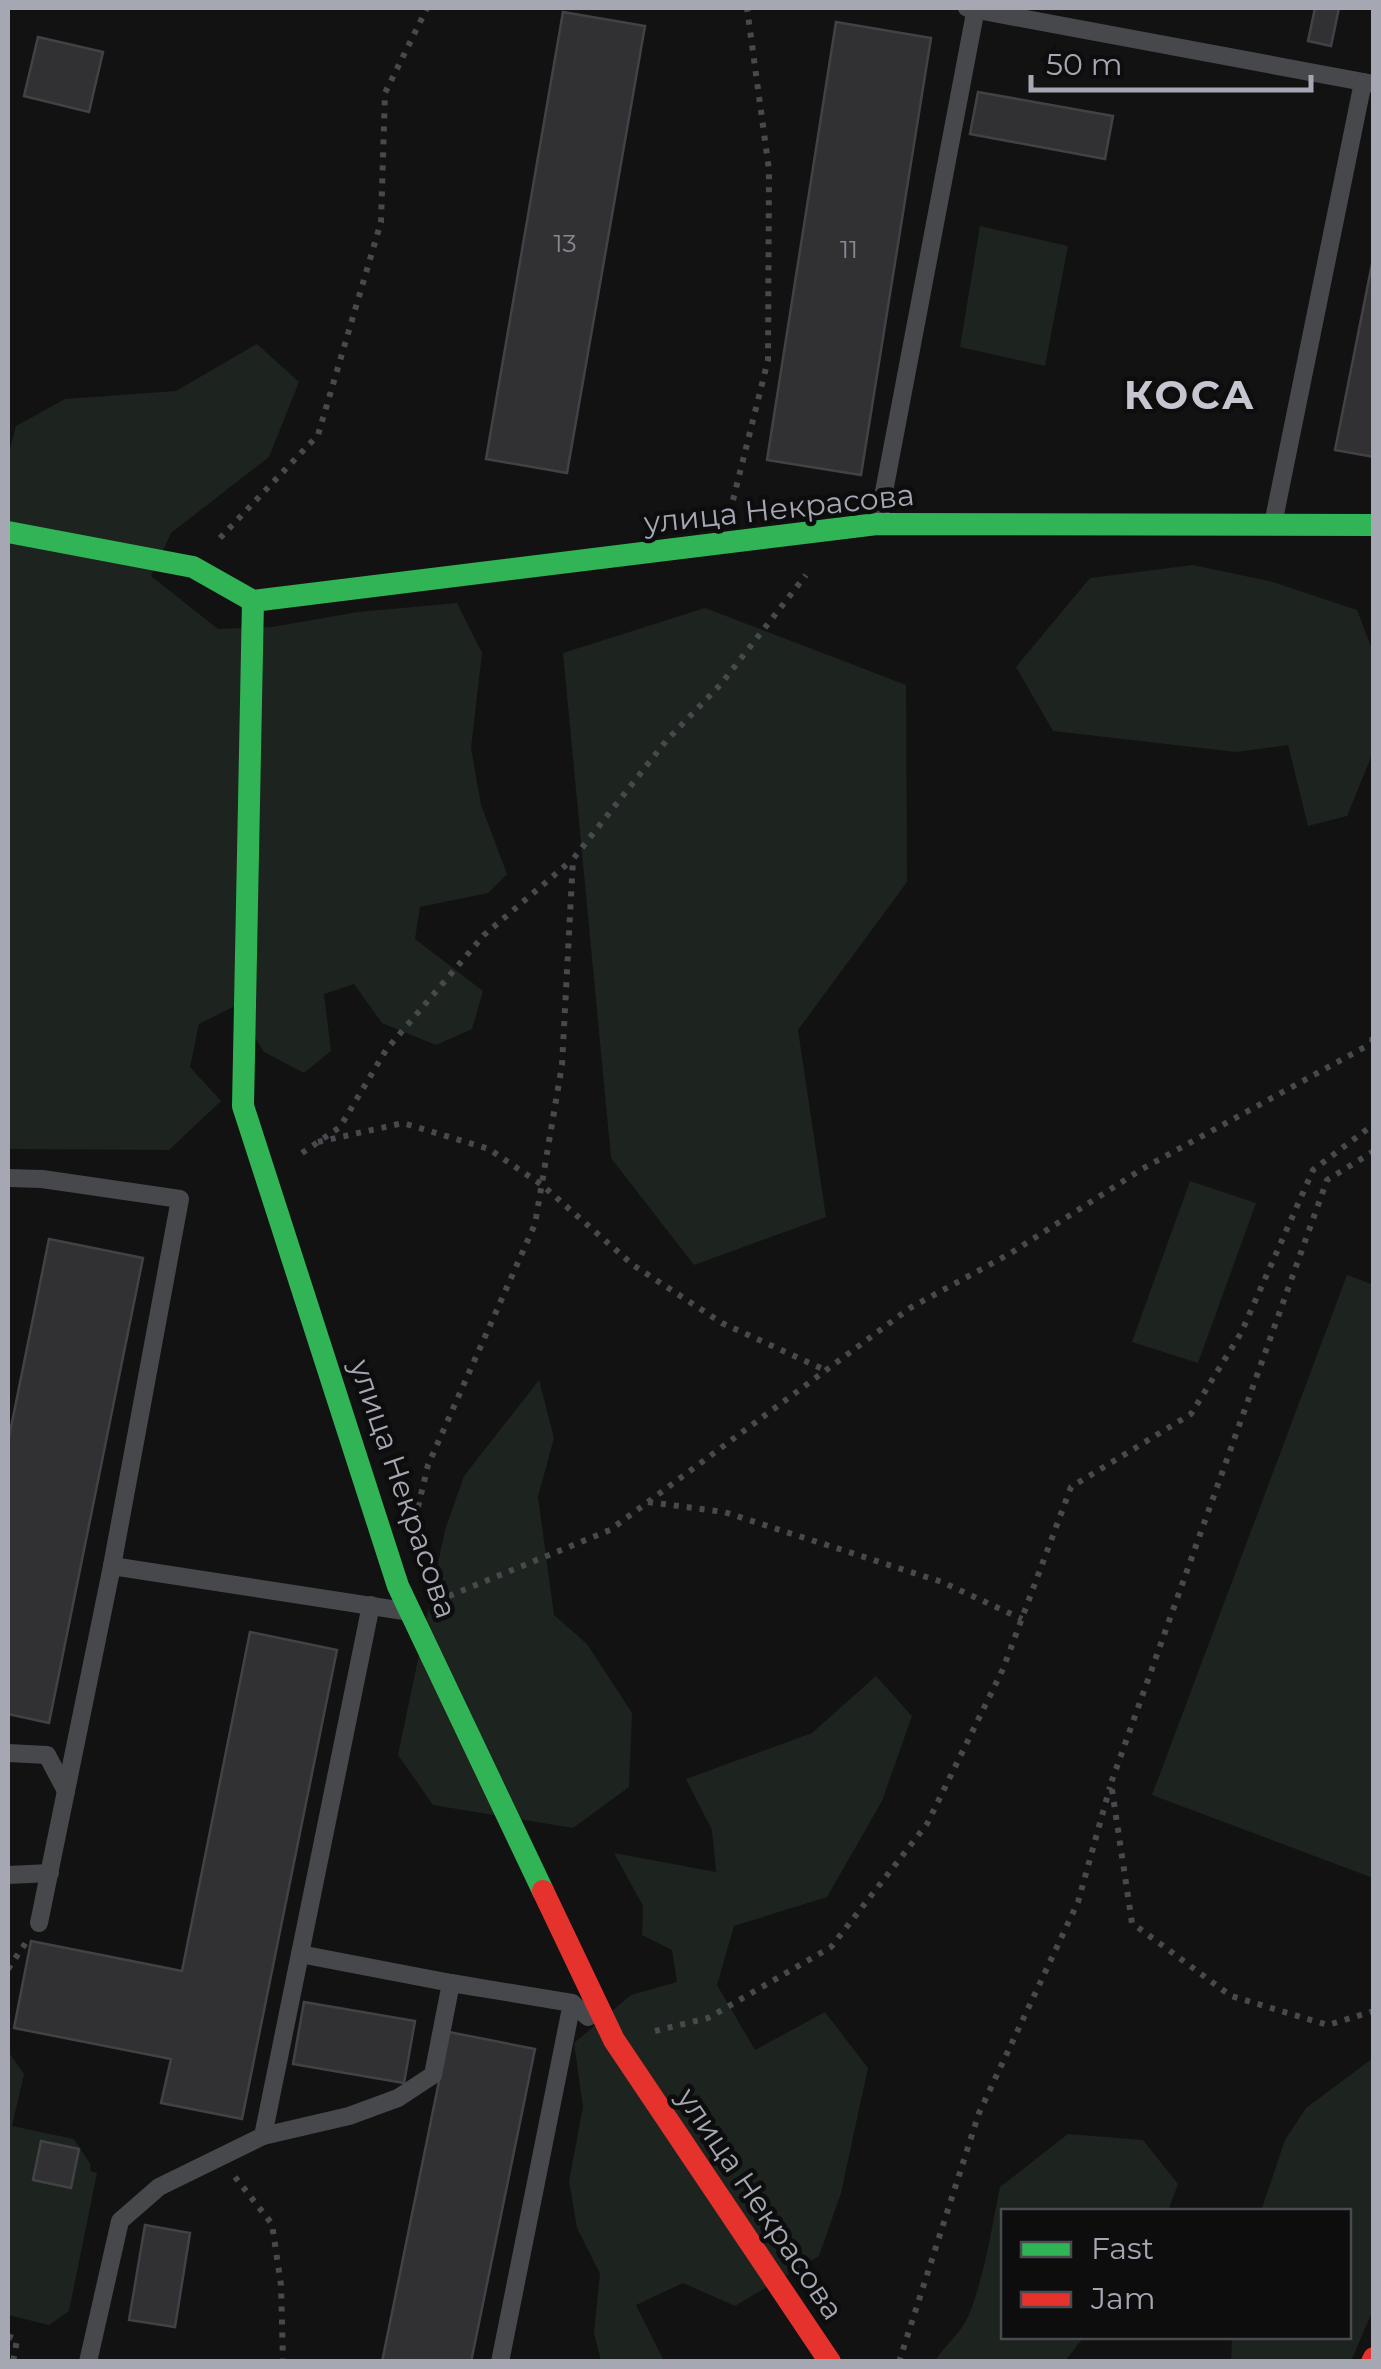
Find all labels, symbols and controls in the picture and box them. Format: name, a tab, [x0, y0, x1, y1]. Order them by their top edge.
scale bar	[1031, 30, 1311, 92]
text: 50 m	[1046, 46, 1123, 83]
house number: 13	[553, 228, 577, 258]
house number: 11	[840, 234, 858, 264]
district label: КОСА	[1124, 370, 1256, 419]
street label: улица Некрасова	[641, 476, 916, 541]
street label: улица Некрасова	[341, 1353, 465, 1623]
street label: улица Некрасова	[669, 2080, 852, 2327]
legend	[1001, 2209, 1351, 2339]
text: Fast	[1091, 2230, 1154, 2267]
text: Jam	[1090, 2280, 1156, 2317]

